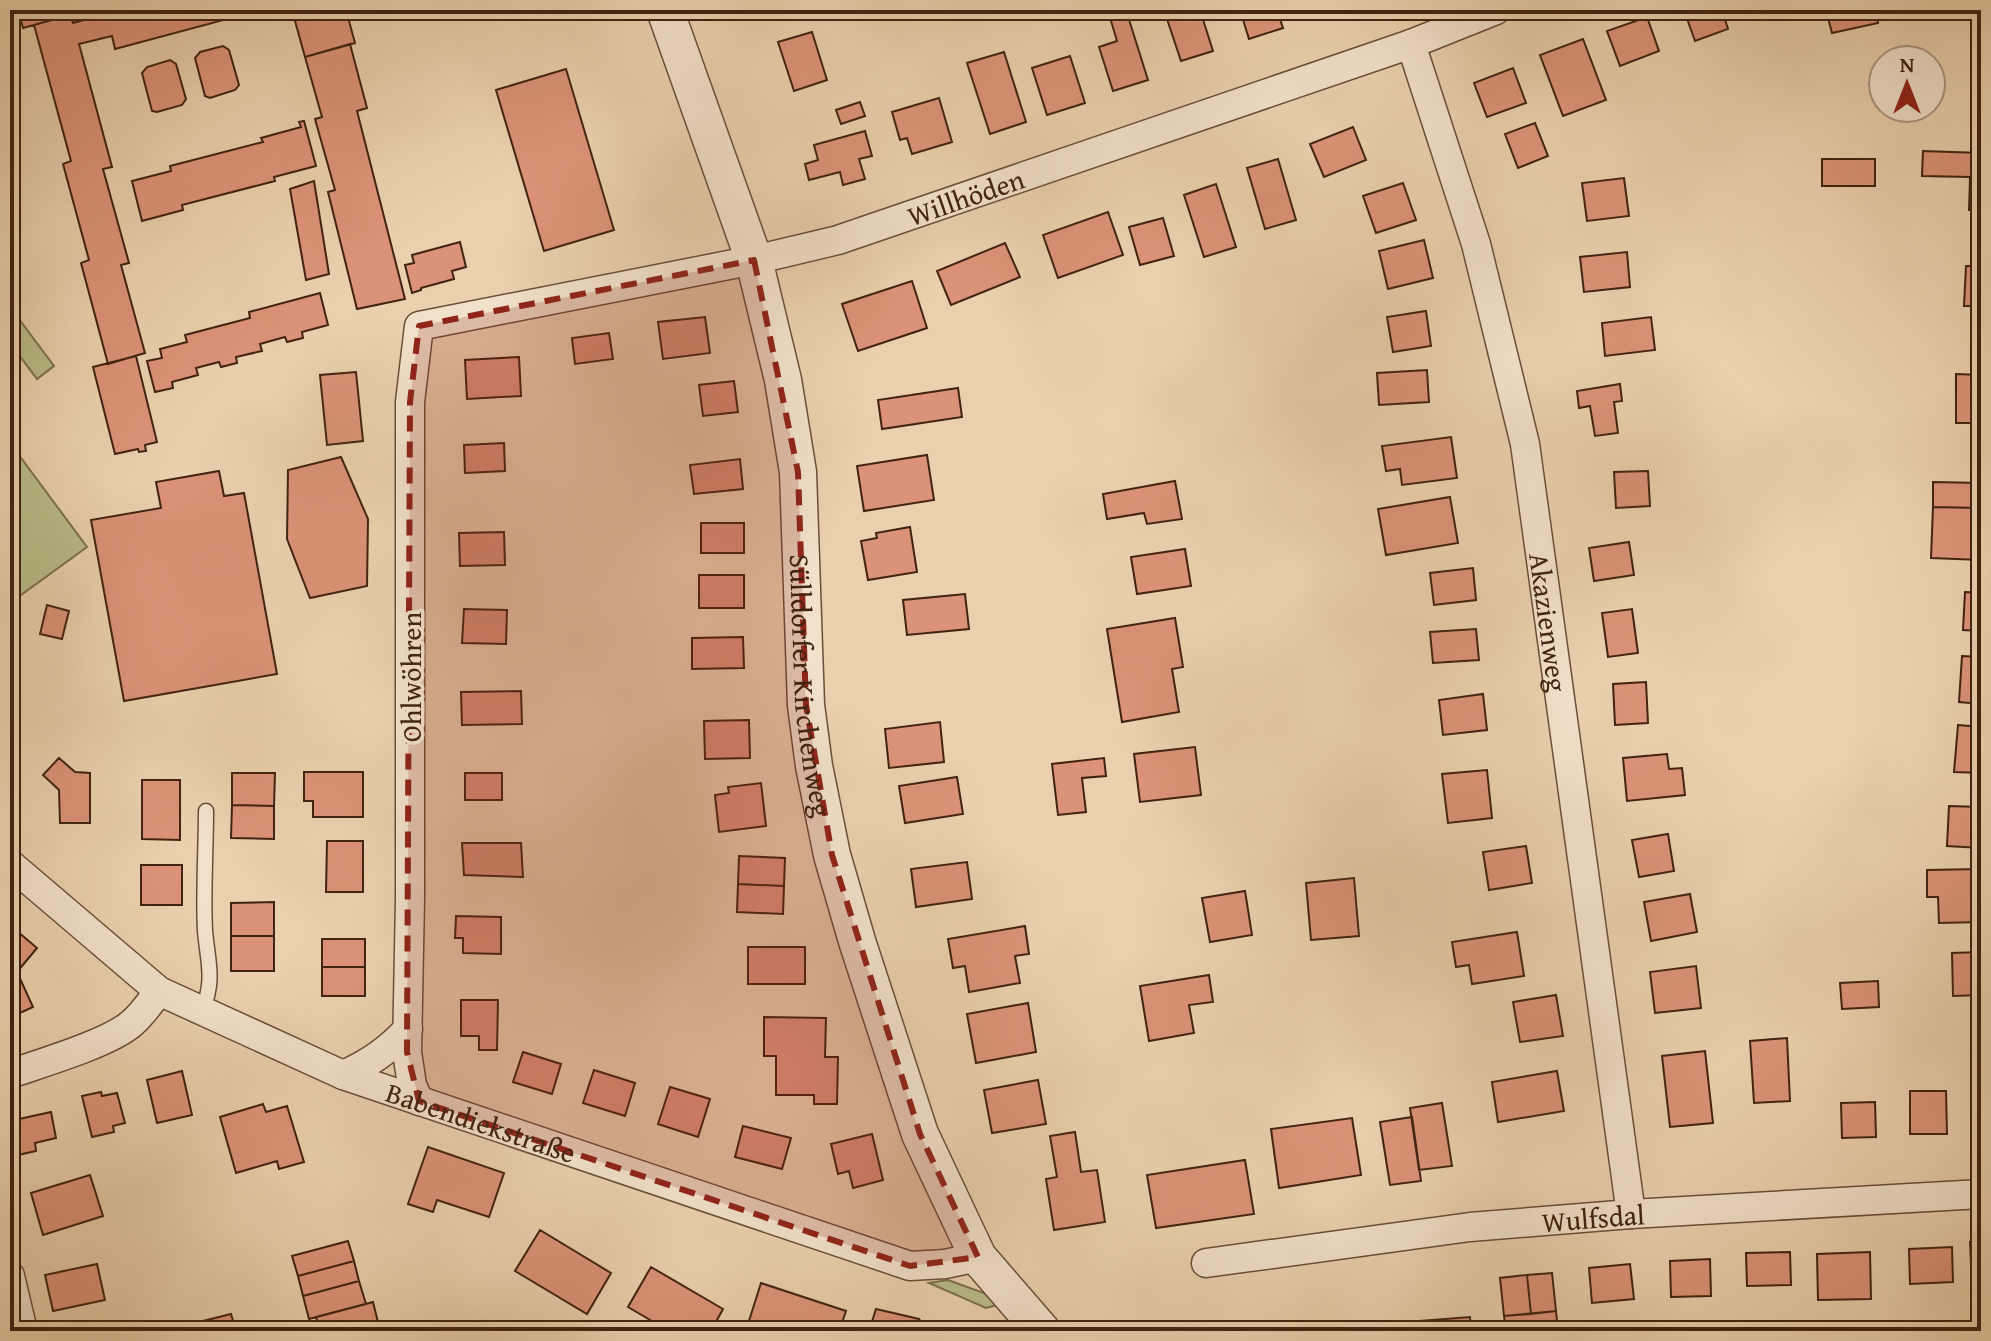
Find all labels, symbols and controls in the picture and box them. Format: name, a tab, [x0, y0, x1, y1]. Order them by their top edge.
north arrow	[1867, 44, 1947, 124]
text: N	[1900, 48, 1915, 80]
street label: Willhöden	[902, 157, 1030, 235]
street label: Akazienweg	[1520, 550, 1579, 694]
street label: Sülldorfer Kirchenweg	[780, 553, 844, 820]
street label: Ohlwöhren	[390, 612, 431, 742]
street label: Babendiekstraße	[381, 1071, 582, 1173]
street label: Wulfsdal	[1540, 1193, 1646, 1242]

